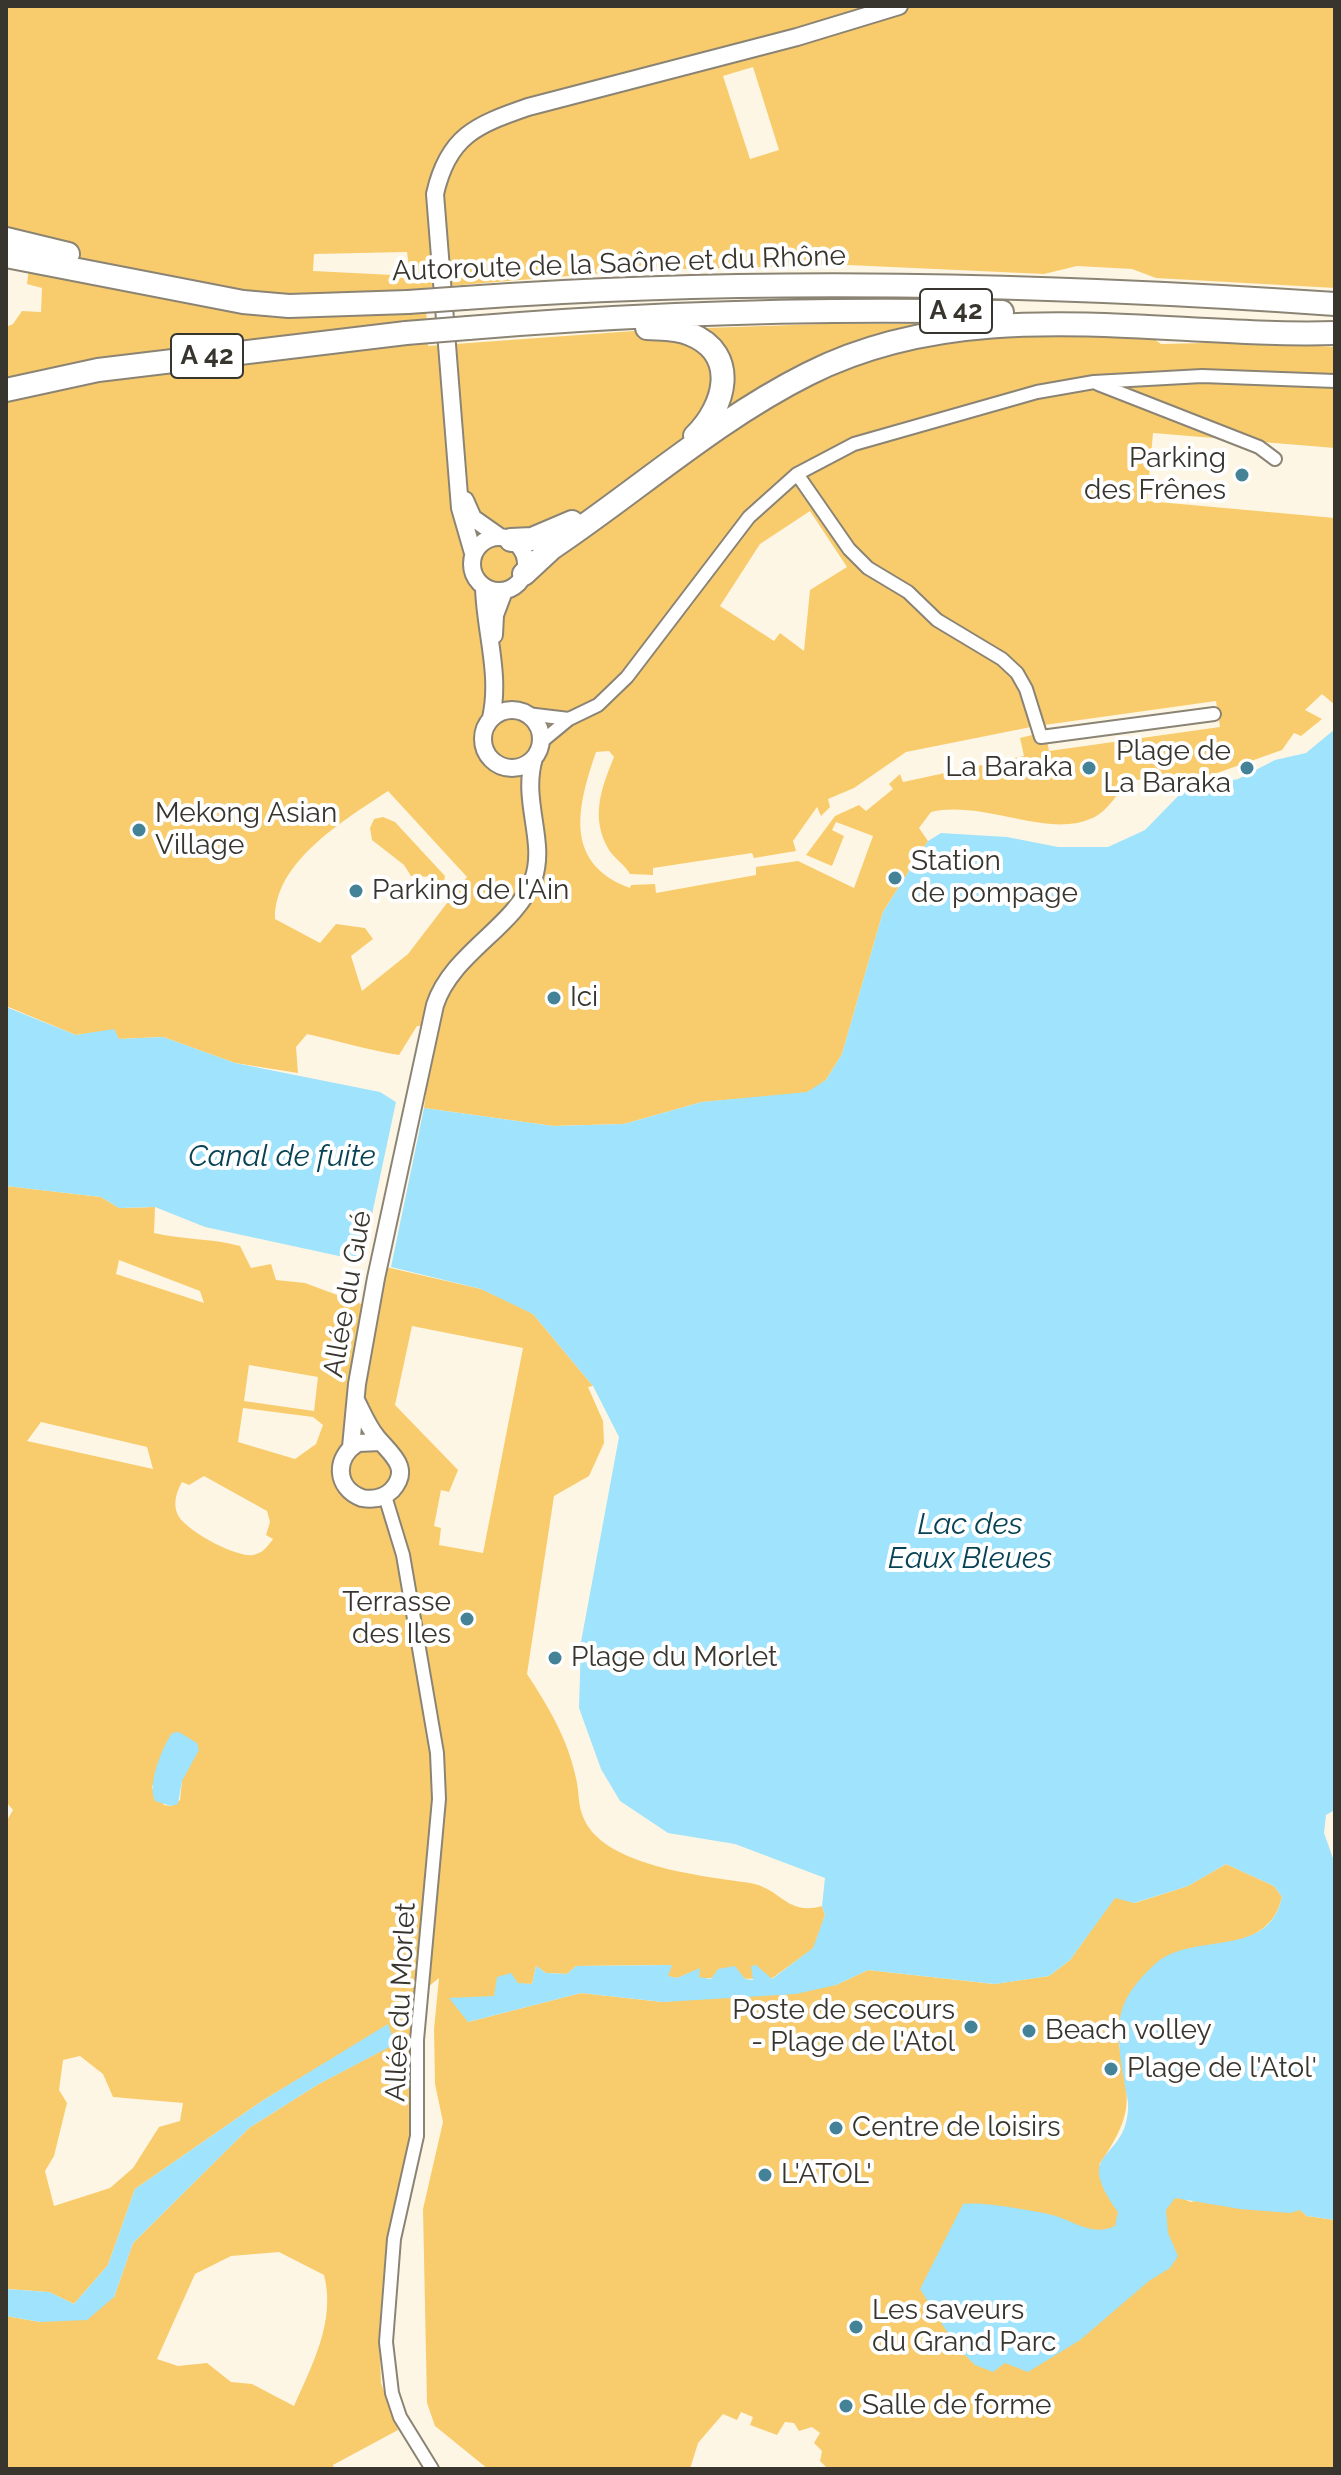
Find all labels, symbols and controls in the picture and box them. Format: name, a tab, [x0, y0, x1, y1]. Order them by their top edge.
street label: Autoroute de la Saône et du Rhône	[391, 239, 847, 289]
road number: A 42	[920, 289, 992, 333]
road number: A 42	[171, 334, 243, 378]
place label: Parking des Frênes	[1084, 442, 1226, 508]
marker: Parking des Frênes	[1233, 466, 1251, 484]
place label: Plage de La Baraka	[1103, 735, 1231, 801]
place label: La Baraka	[945, 751, 1073, 785]
marker: La Baraka	[1080, 759, 1098, 777]
marker: Plage de La Baraka	[1238, 759, 1256, 777]
place label: Mekong Asian Village	[155, 797, 337, 863]
marker: Mekong Asian Village	[130, 821, 148, 839]
place label: Station de pompage	[911, 845, 1078, 911]
marker: Station de pompage	[886, 869, 904, 887]
place label: Parking de l'Ain	[372, 874, 569, 908]
marker: Parking de l'Ain	[347, 882, 365, 900]
place label: Ici	[570, 981, 598, 1015]
marker: Ici	[545, 989, 563, 1007]
water label: Canal de fuite	[188, 1139, 376, 1175]
street label: Allée du Gué	[317, 1208, 379, 1380]
water label: Lac des Eaux Bleues	[888, 1507, 1052, 1578]
place label: Terrasse des Iles	[342, 1586, 451, 1652]
marker: Terrasse des Iles	[458, 1610, 476, 1628]
place label: Plage du Morlet	[571, 1641, 777, 1675]
marker: Plage du Morlet	[546, 1649, 564, 1667]
street label: Allée du Morlet	[379, 1902, 423, 2102]
place label: Poste de secours - Plage de l'Atol	[732, 1994, 955, 2060]
place label: Beach volley	[1045, 2014, 1212, 2048]
marker: Poste de secours - Plage de l'Atol	[962, 2018, 980, 2036]
marker: Beach volley	[1020, 2022, 1038, 2040]
place label: Plage de l'Atol'	[1127, 2052, 1317, 2086]
marker: Plage de l'Atol'	[1102, 2060, 1120, 2078]
place label: Centre de loisirs	[852, 2111, 1061, 2145]
marker: Centre de loisirs	[827, 2119, 845, 2137]
place label: L'ATOL'	[781, 2158, 872, 2192]
marker: L'ATOL'	[756, 2166, 774, 2184]
place label: Les saveurs du Grand Parc	[872, 2294, 1056, 2360]
marker: Les saveurs du Grand Parc	[847, 2318, 865, 2336]
place label: Salle de forme	[862, 2389, 1052, 2423]
marker: Salle de forme	[837, 2397, 855, 2415]

